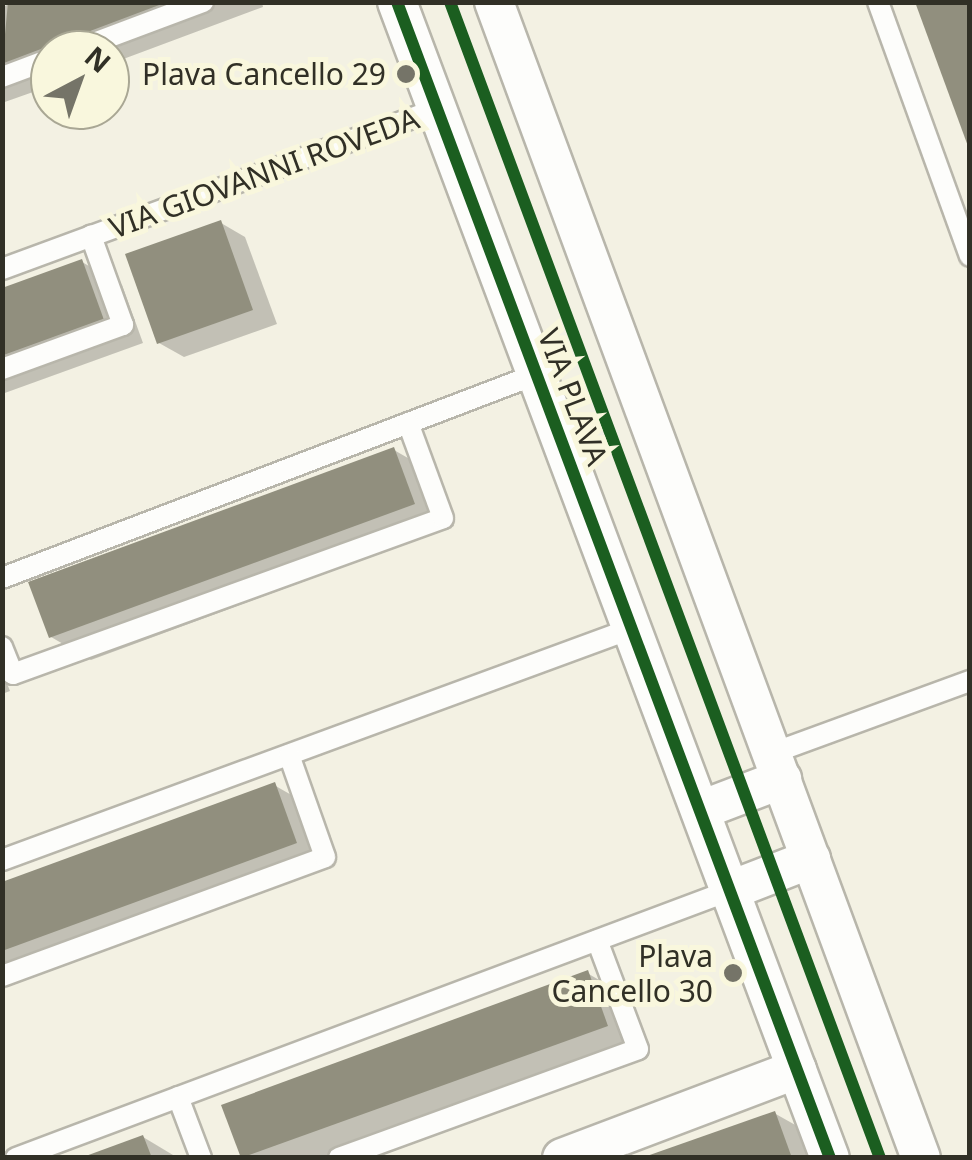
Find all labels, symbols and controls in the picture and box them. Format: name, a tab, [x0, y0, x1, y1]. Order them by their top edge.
north arrow	[30, 30, 130, 130]
text: N	[77, 37, 119, 81]
place label: Plava Cancello 29	[142, 56, 386, 92]
marker: Plava Cancello 29	[395, 63, 417, 85]
street label: VIA GIOVANNI ROVEDA	[104, 100, 424, 246]
street label: VIA PLAVA	[531, 324, 615, 470]
place label: Plava Cancello 30	[552, 938, 713, 1008]
marker: Plava Cancello 30	[722, 962, 744, 984]

